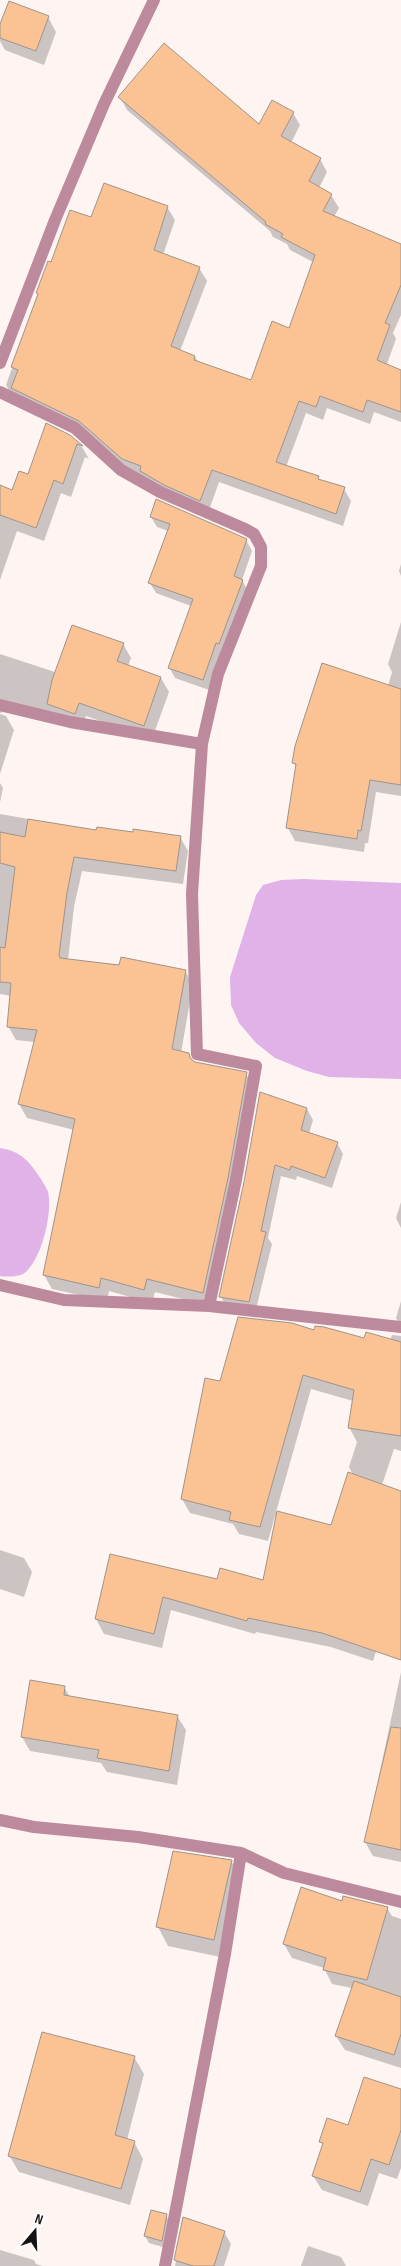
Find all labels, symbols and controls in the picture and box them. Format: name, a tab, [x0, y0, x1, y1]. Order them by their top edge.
north arrow	[10, 2206, 60, 2256]
text: N	[33, 2210, 45, 2228]

